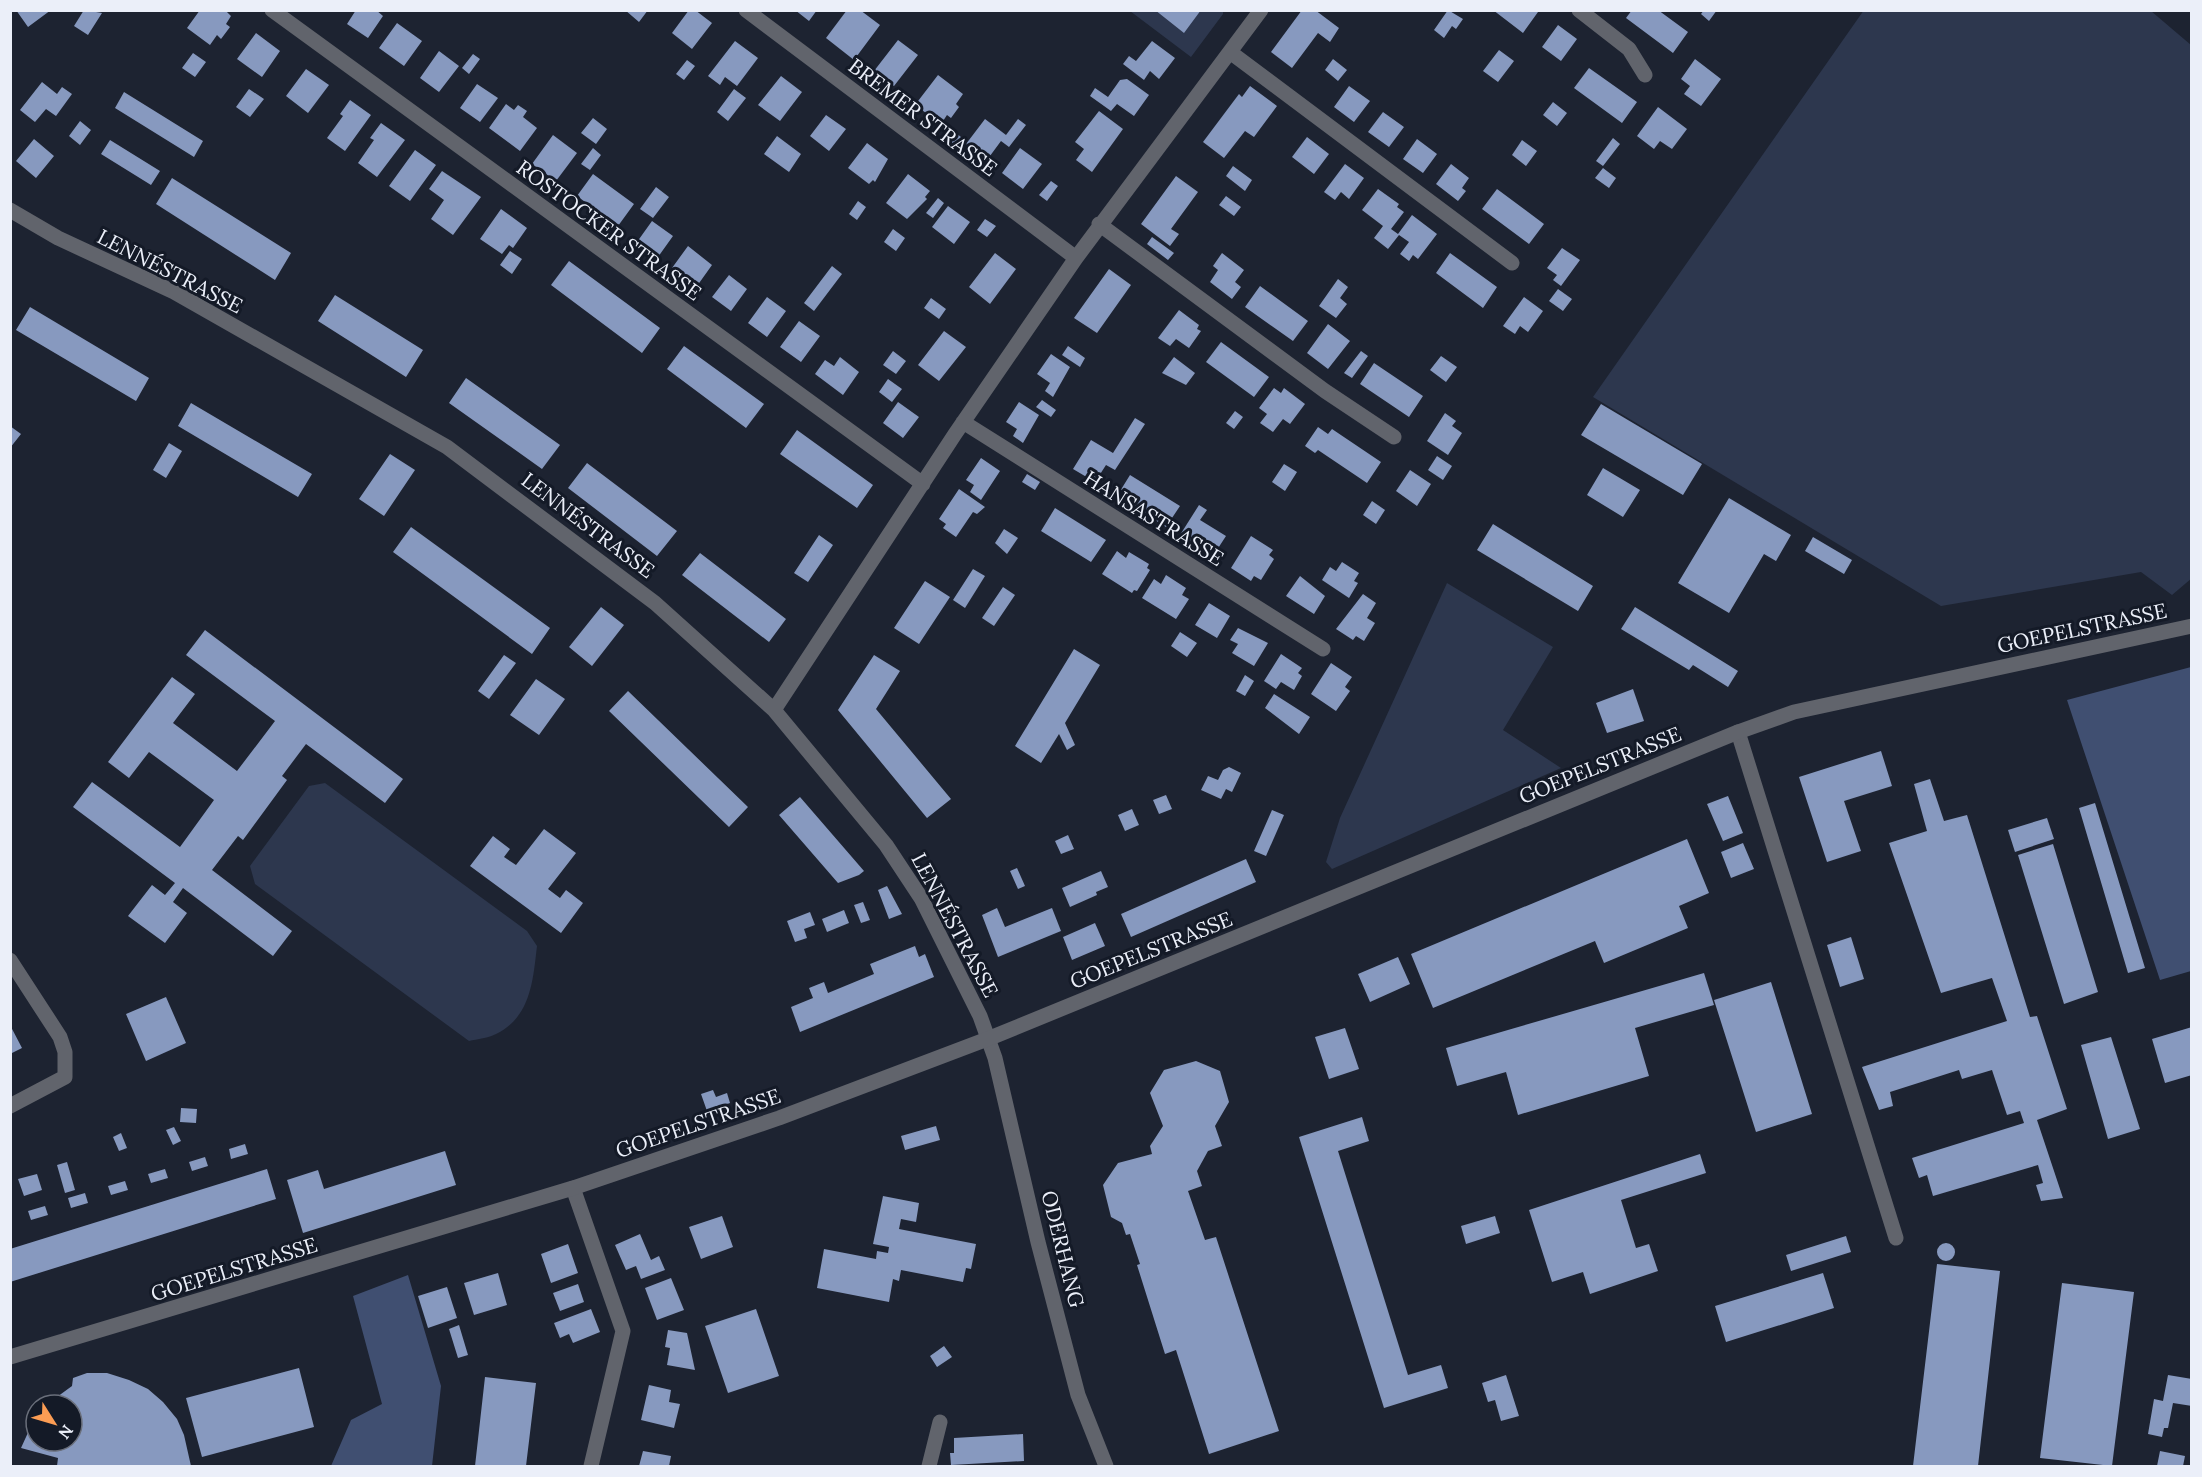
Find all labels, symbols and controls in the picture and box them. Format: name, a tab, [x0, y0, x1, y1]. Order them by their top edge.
street label: BREMER STRASSE	[843, 52, 1003, 182]
street label: ROSTOCKER STRASSE	[511, 154, 707, 306]
street label: LENNÉSTRASSE	[93, 223, 247, 319]
street label: HANSASTRASSE	[1079, 464, 1229, 572]
street label: LENNÉSTRASSE	[516, 466, 660, 584]
street label: GOEPELSTRASSE	[1995, 597, 2169, 659]
street label: GOEPELSTRASSE	[1515, 720, 1685, 810]
street label: LENNÉSTRASSE	[906, 848, 1004, 1002]
street label: GOEPELSTRASSE	[1066, 905, 1236, 995]
street label: GOEPELSTRASSE	[612, 1082, 784, 1164]
street label: ODERHANG	[1035, 1188, 1091, 1310]
street label: GOEPELSTRASSE	[147, 1231, 321, 1307]
north arrow	[24, 1393, 84, 1453]
text: N	[54, 1421, 78, 1443]

